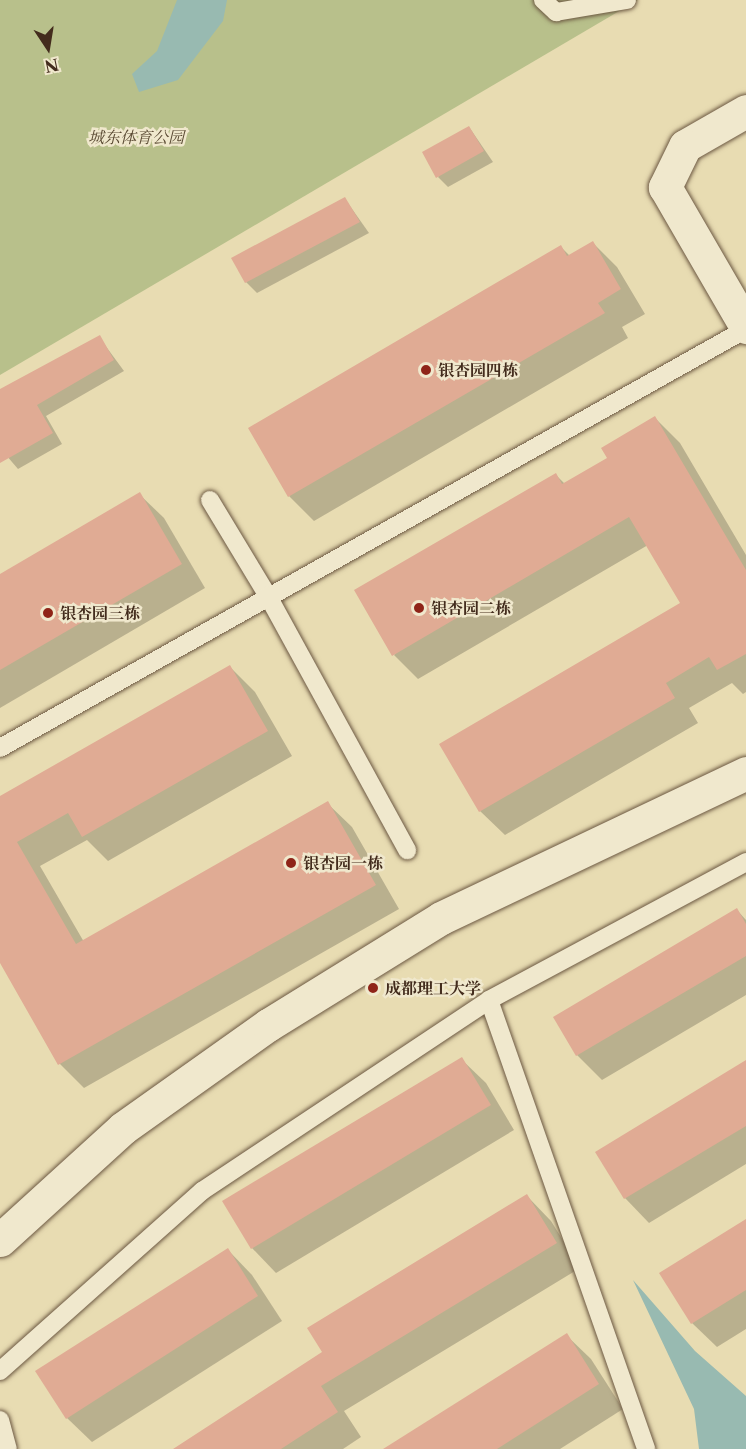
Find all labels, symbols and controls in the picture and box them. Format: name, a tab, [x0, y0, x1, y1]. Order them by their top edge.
north arrow	[18, 18, 78, 78]
text: N	[43, 54, 61, 77]
park label: 城东体育公园	[88, 127, 184, 147]
place label: 银杏园四栋	[438, 360, 518, 380]
marker: 银杏园四栋	[419, 363, 433, 377]
place label: 银杏园二栋	[431, 598, 511, 618]
marker: 银杏园二栋	[412, 601, 426, 615]
place label: 银杏园三栋	[60, 603, 140, 623]
marker: 银杏园三栋	[41, 606, 55, 620]
place label: 银杏园一栋	[303, 853, 383, 873]
marker: 银杏园一栋	[284, 856, 298, 870]
place label: 成都理工大学	[385, 978, 481, 998]
marker: 成都理工大学	[366, 981, 380, 995]

